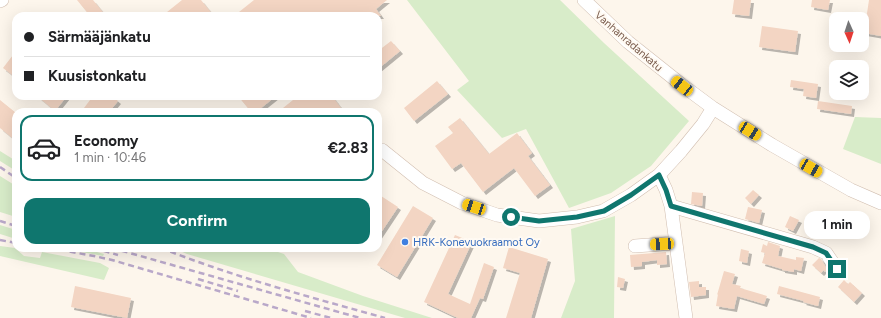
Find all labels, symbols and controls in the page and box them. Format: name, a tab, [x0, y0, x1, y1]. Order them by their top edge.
street label: Vanhanradankatu	[592, 8, 665, 74]
north arrow	[829, 12, 869, 52]
map controls	[829, 12, 869, 100]
text: Särmääjänkatu	[48, 28, 151, 46]
button: layers	[829, 60, 869, 100]
text: Kuusistonkatu	[48, 67, 146, 85]
car	[669, 74, 695, 98]
car	[737, 120, 763, 142]
icon: car	[26, 130, 62, 166]
text: Economy	[74, 132, 139, 150]
text: €2.83	[328, 139, 368, 157]
text: 1 min · 10:46	[74, 150, 146, 165]
car	[798, 157, 824, 179]
button: Confirm	[24, 198, 370, 244]
car	[461, 198, 487, 216]
route start	[502, 208, 520, 226]
callout: 1 min	[804, 211, 870, 239]
text: 1 min	[822, 217, 852, 232]
place label: HRK-Konevuokraamot Oy	[413, 236, 540, 249]
marker: HRK-Konevuokraamot Oy	[400, 237, 410, 247]
car	[650, 237, 674, 251]
route end	[828, 260, 846, 278]

